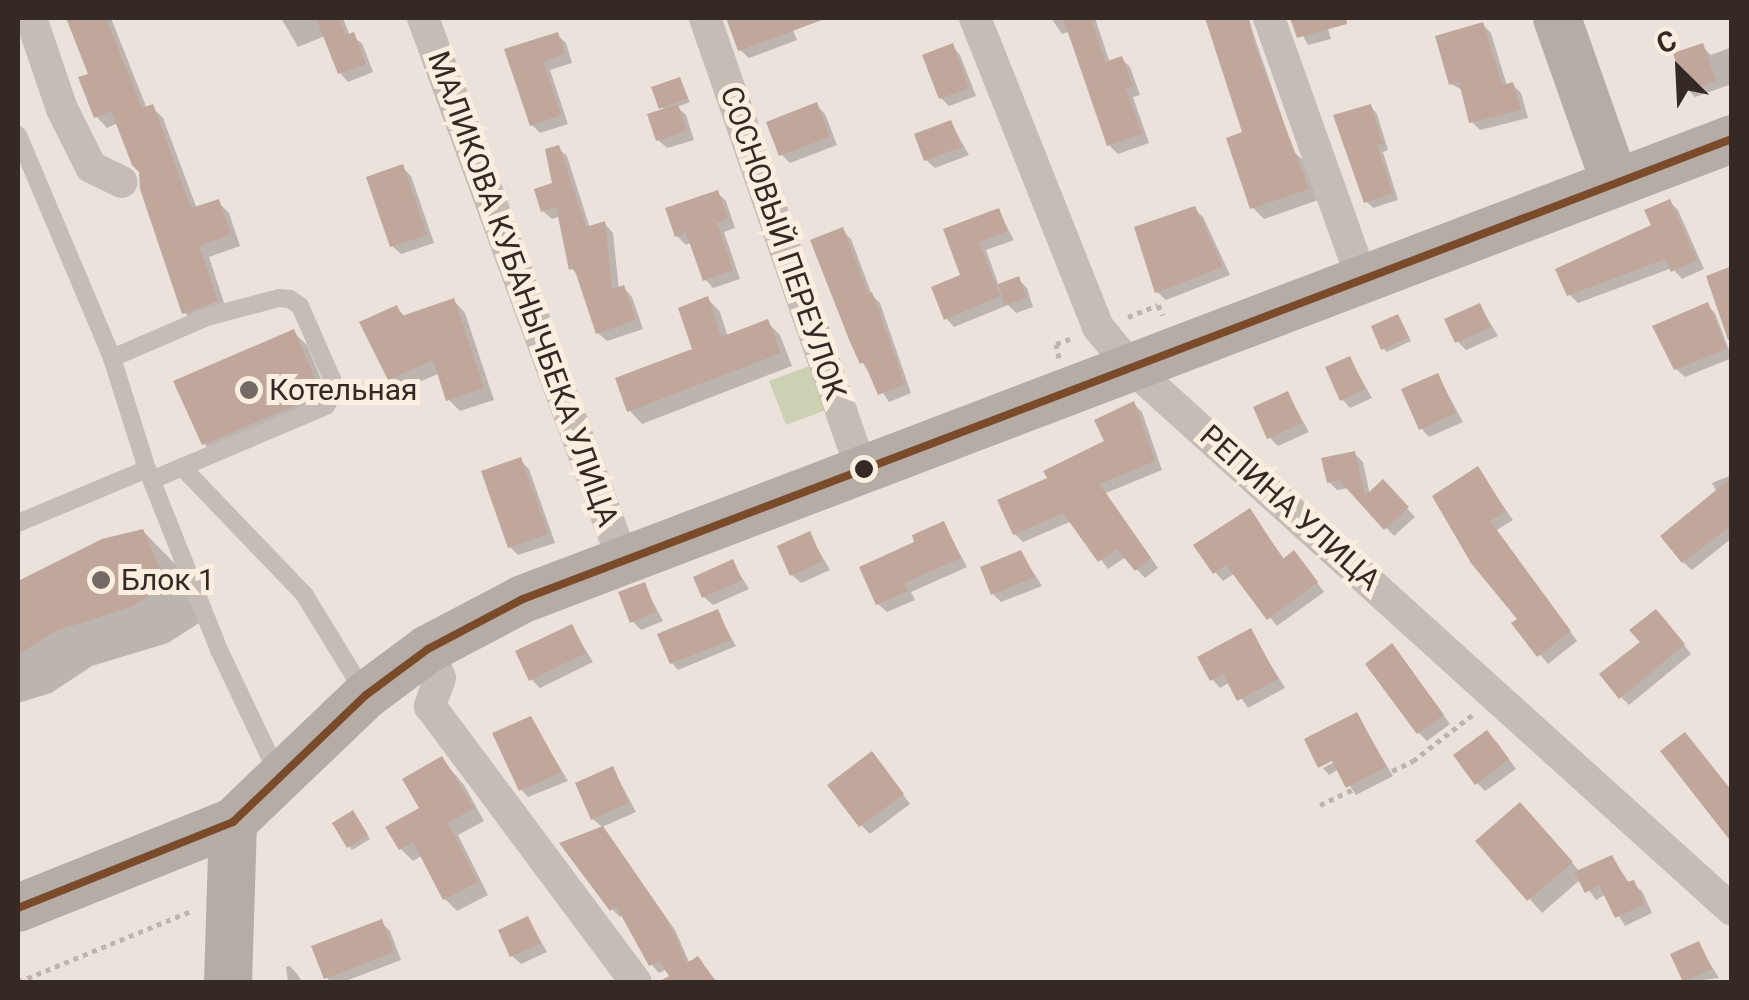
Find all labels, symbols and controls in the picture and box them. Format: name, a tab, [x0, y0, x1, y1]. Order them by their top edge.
north arrow	[1629, 20, 1729, 120]
text: С	[1652, 23, 1682, 61]
street label: МАЛИКОВА КУБАНЫЧБЕКА УЛИЦА	[420, 47, 626, 531]
street label: СОСНОВЫЙ ПЕРЕУЛОК	[712, 82, 854, 404]
place label: Котельная	[269, 372, 418, 408]
marker: Котельная	[238, 379, 260, 401]
street label: РЕПИНА УЛИЦА	[1193, 418, 1387, 598]
unlabelled marker	[854, 459, 874, 479]
place label: Блок 1	[121, 562, 215, 598]
marker: Блок 1	[90, 569, 112, 591]

